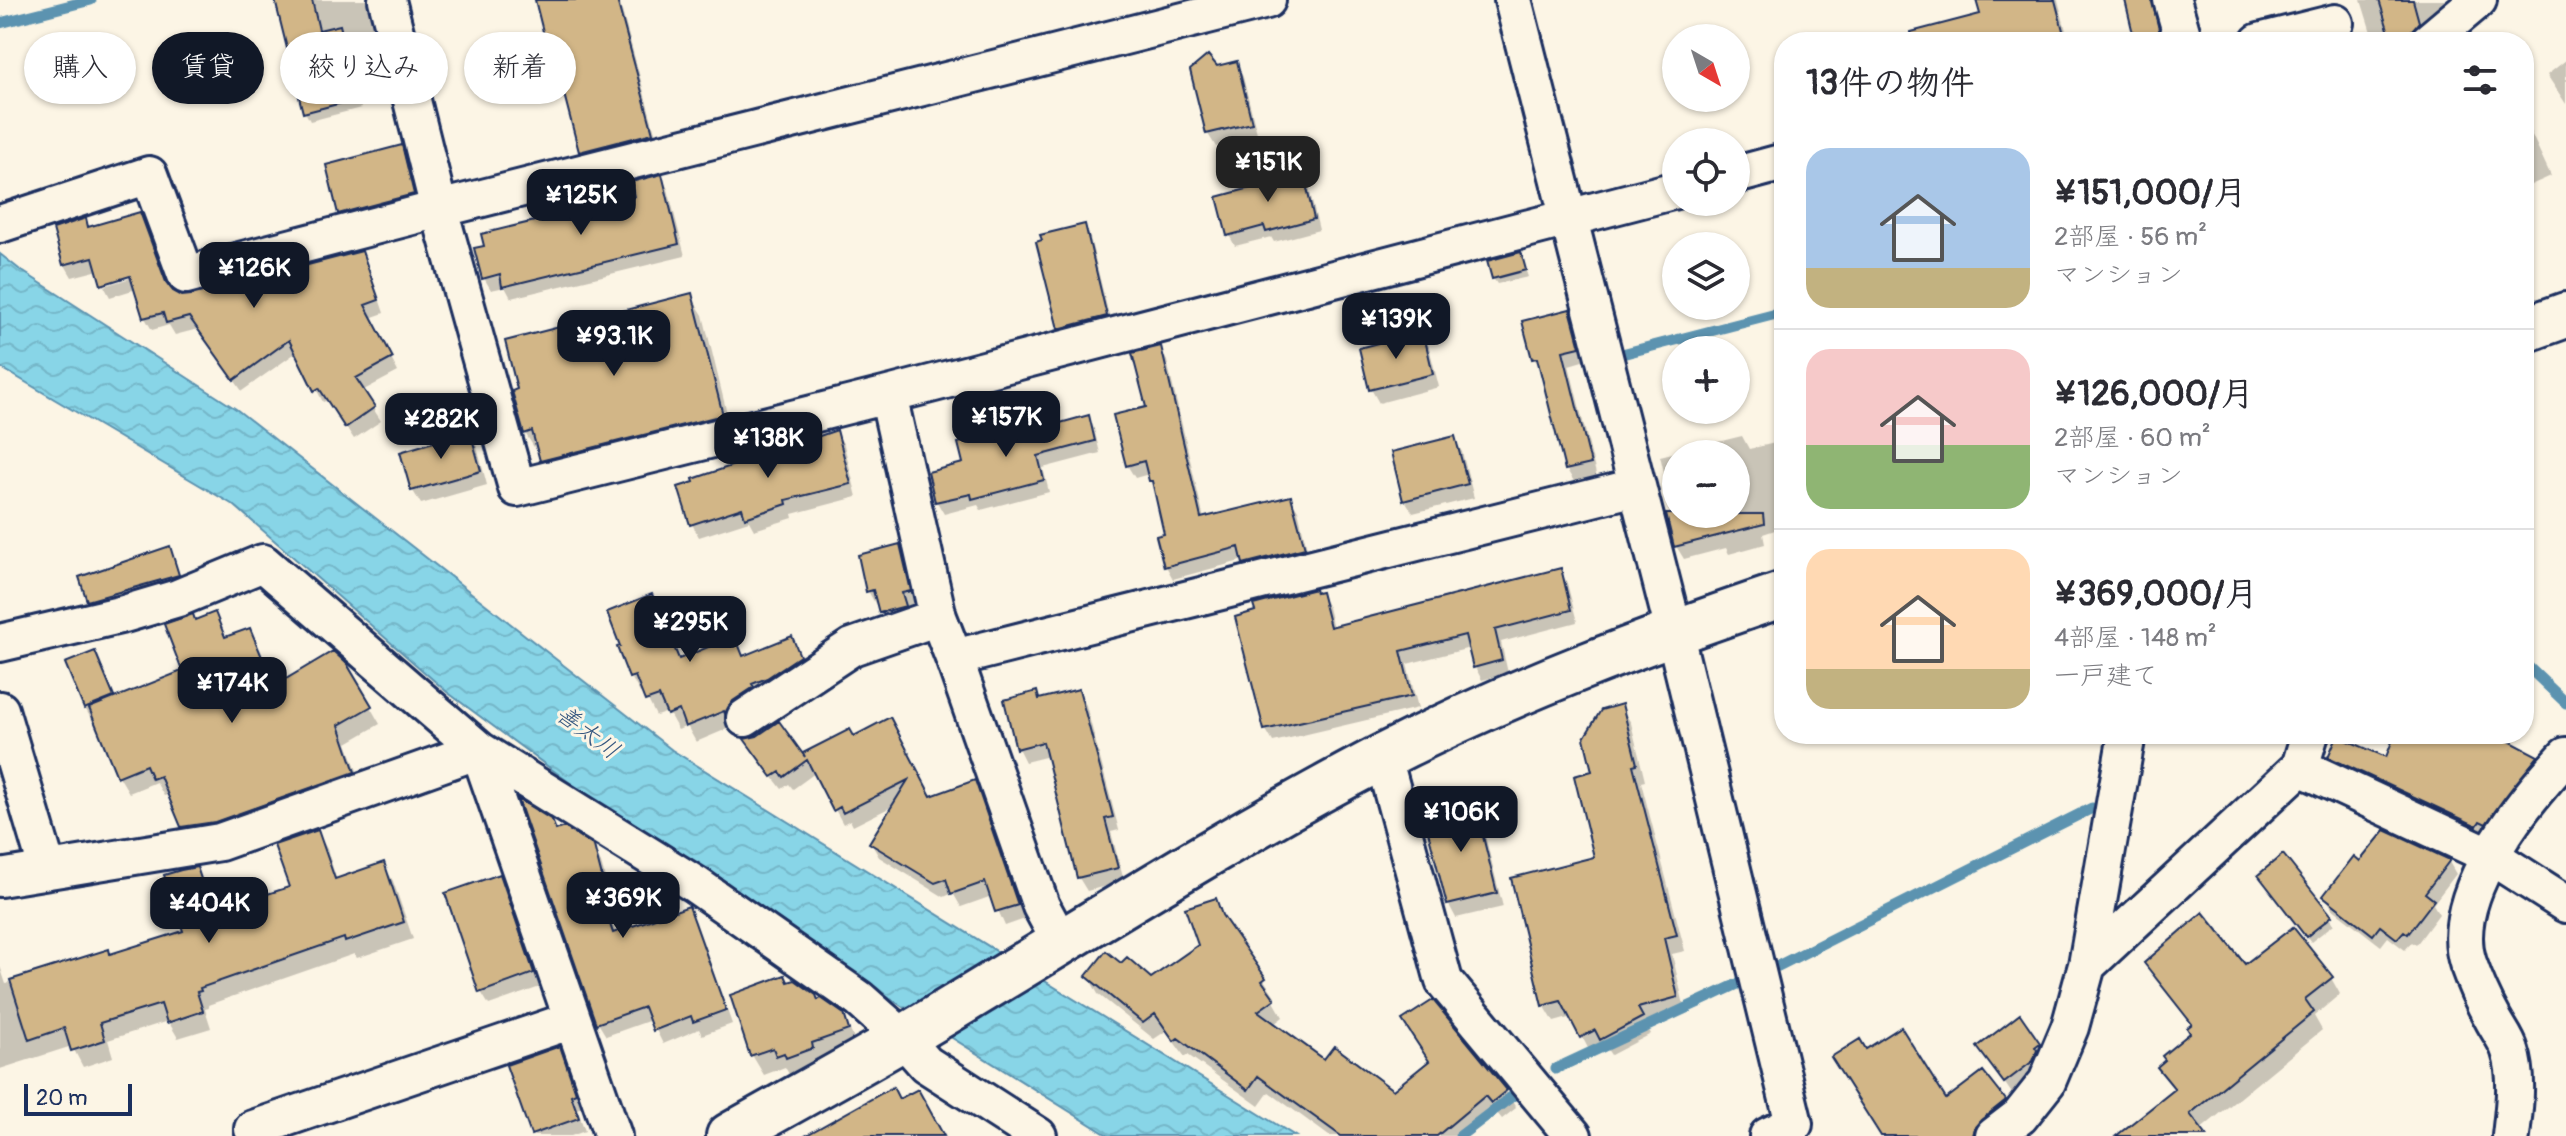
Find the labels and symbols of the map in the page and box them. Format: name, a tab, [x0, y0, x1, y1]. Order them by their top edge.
north arrow	[1662, 24, 1750, 112]
pin: ¥151K	[1212, 136, 1324, 204]
pin: ¥125K	[525, 169, 637, 237]
pin: ¥126K	[198, 242, 310, 310]
pin: ¥139K	[1340, 293, 1452, 361]
pin: ¥93.1K	[549, 310, 679, 378]
pin: ¥157K	[950, 391, 1062, 459]
pin: ¥282K	[385, 393, 497, 461]
pin: ¥138K	[712, 412, 824, 480]
pin: ¥295K	[634, 596, 746, 664]
pin: ¥174K	[176, 657, 288, 725]
water label: 善太川	[550, 699, 625, 766]
pin: ¥106K	[1405, 786, 1517, 854]
pin: ¥369K	[567, 872, 679, 940]
pin: ¥404K	[153, 877, 265, 945]
scale bar	[24, 1080, 132, 1116]

